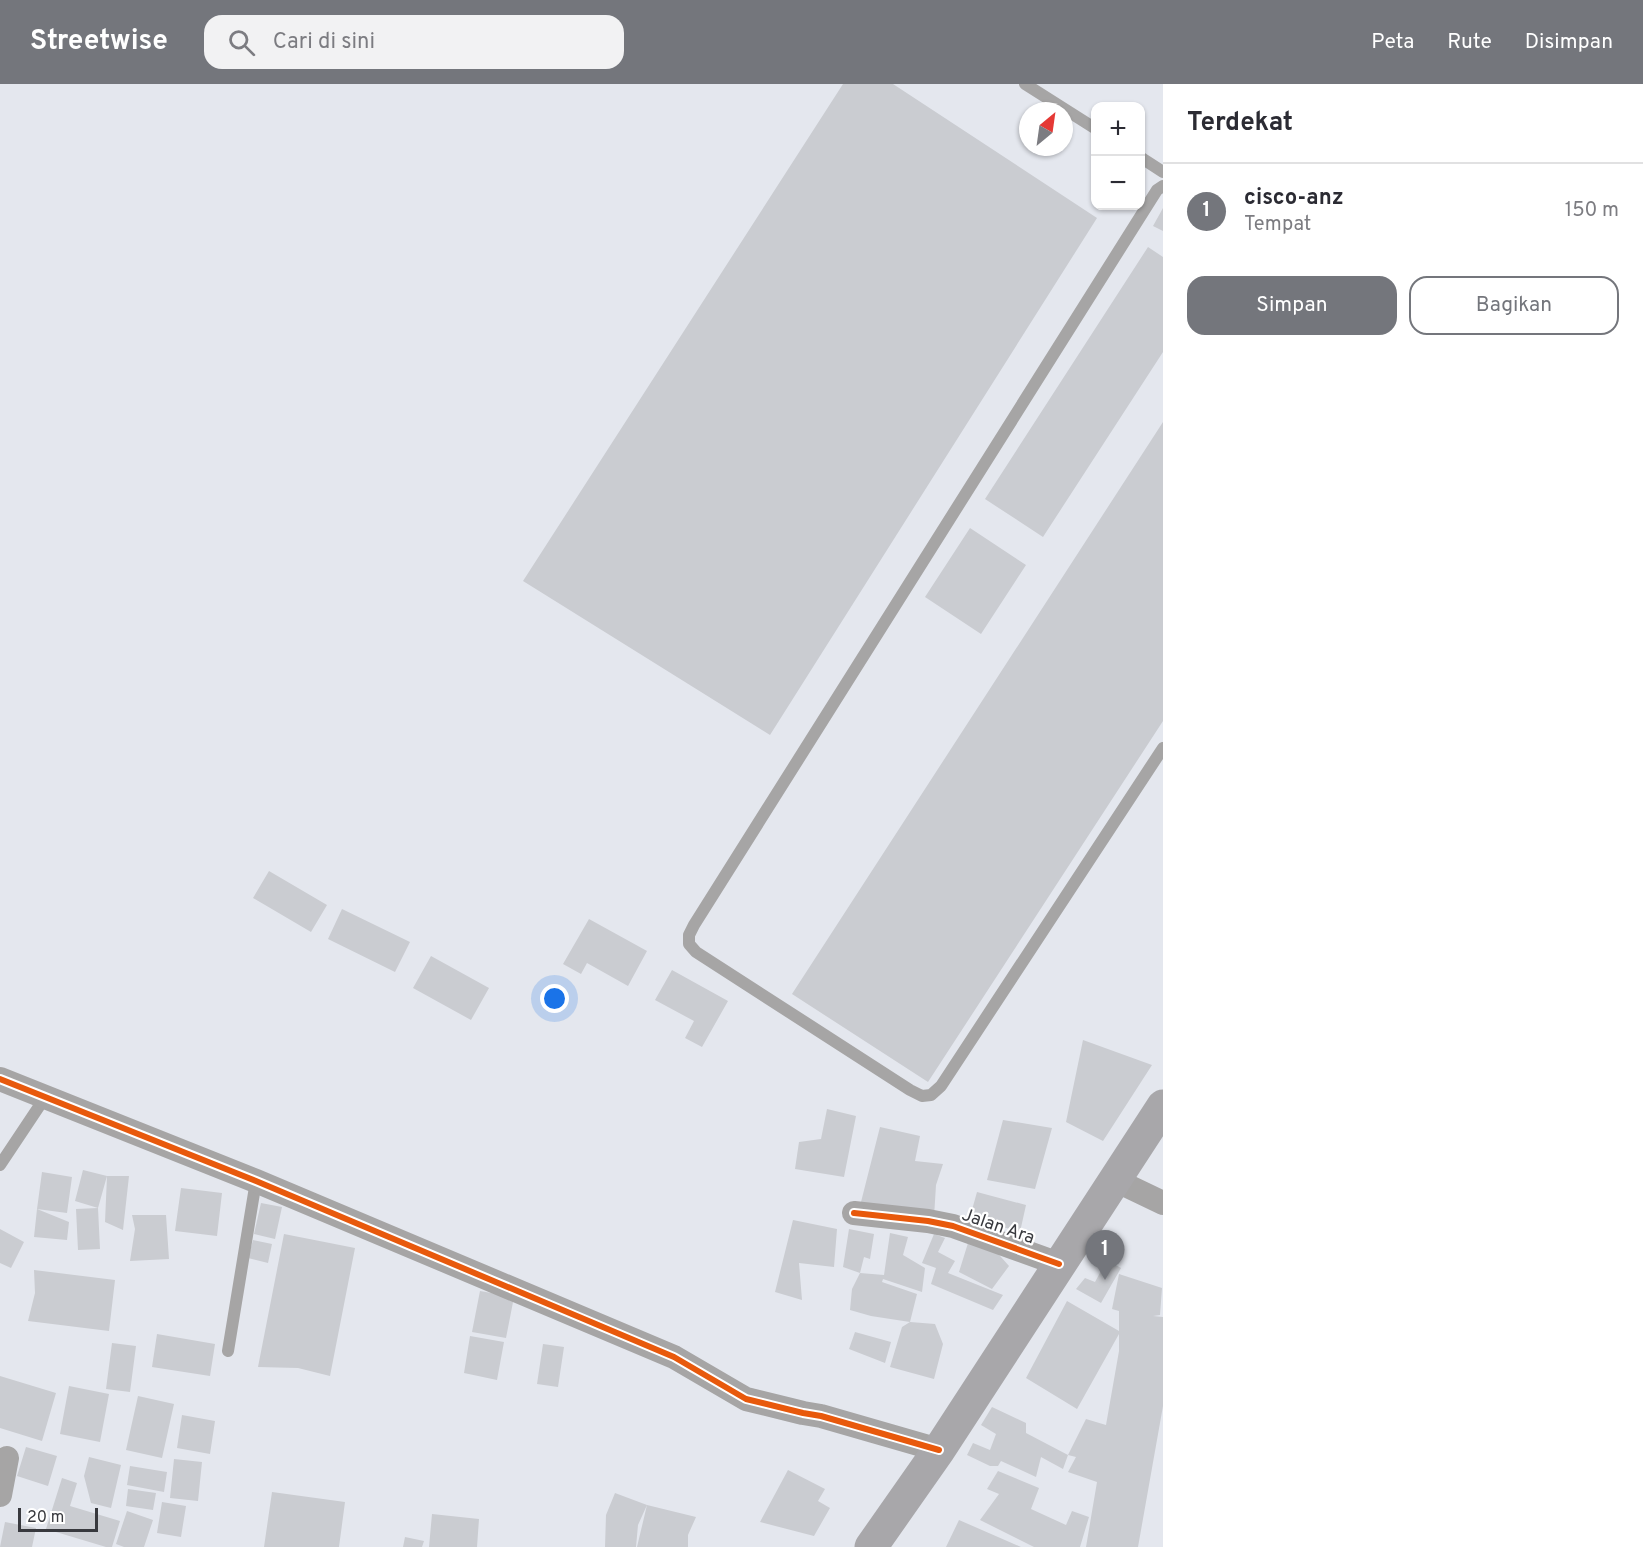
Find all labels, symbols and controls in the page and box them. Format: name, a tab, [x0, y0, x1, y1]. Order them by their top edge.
search box	[204, 15, 624, 69]
text: Streetwise	[30, 24, 168, 60]
icon: search	[225, 26, 258, 59]
text: Cari di sini	[273, 29, 375, 56]
text: Peta	[1371, 29, 1414, 56]
text: Rute	[1447, 29, 1492, 56]
text: Disimpan	[1525, 29, 1613, 56]
north arrow	[1019, 102, 1073, 156]
map controls	[1091, 102, 1145, 210]
button: +	[1091, 102, 1145, 156]
text: Terdekat	[1187, 107, 1293, 140]
button: −	[1091, 156, 1145, 210]
text: cisco-anz	[1244, 185, 1344, 212]
text: 1	[1203, 198, 1211, 224]
text: 150 m	[1565, 198, 1619, 224]
text: Tempat	[1244, 212, 1311, 238]
button: Simpan	[1187, 276, 1397, 335]
button: Bagikan	[1409, 276, 1619, 335]
your location	[540, 984, 569, 1013]
street label: Jalan Ara	[958, 1204, 1038, 1250]
pin: 1	[1086, 1230, 1124, 1280]
scale bar	[18, 1505, 98, 1532]
text: 20 m	[27, 1508, 64, 1528]

